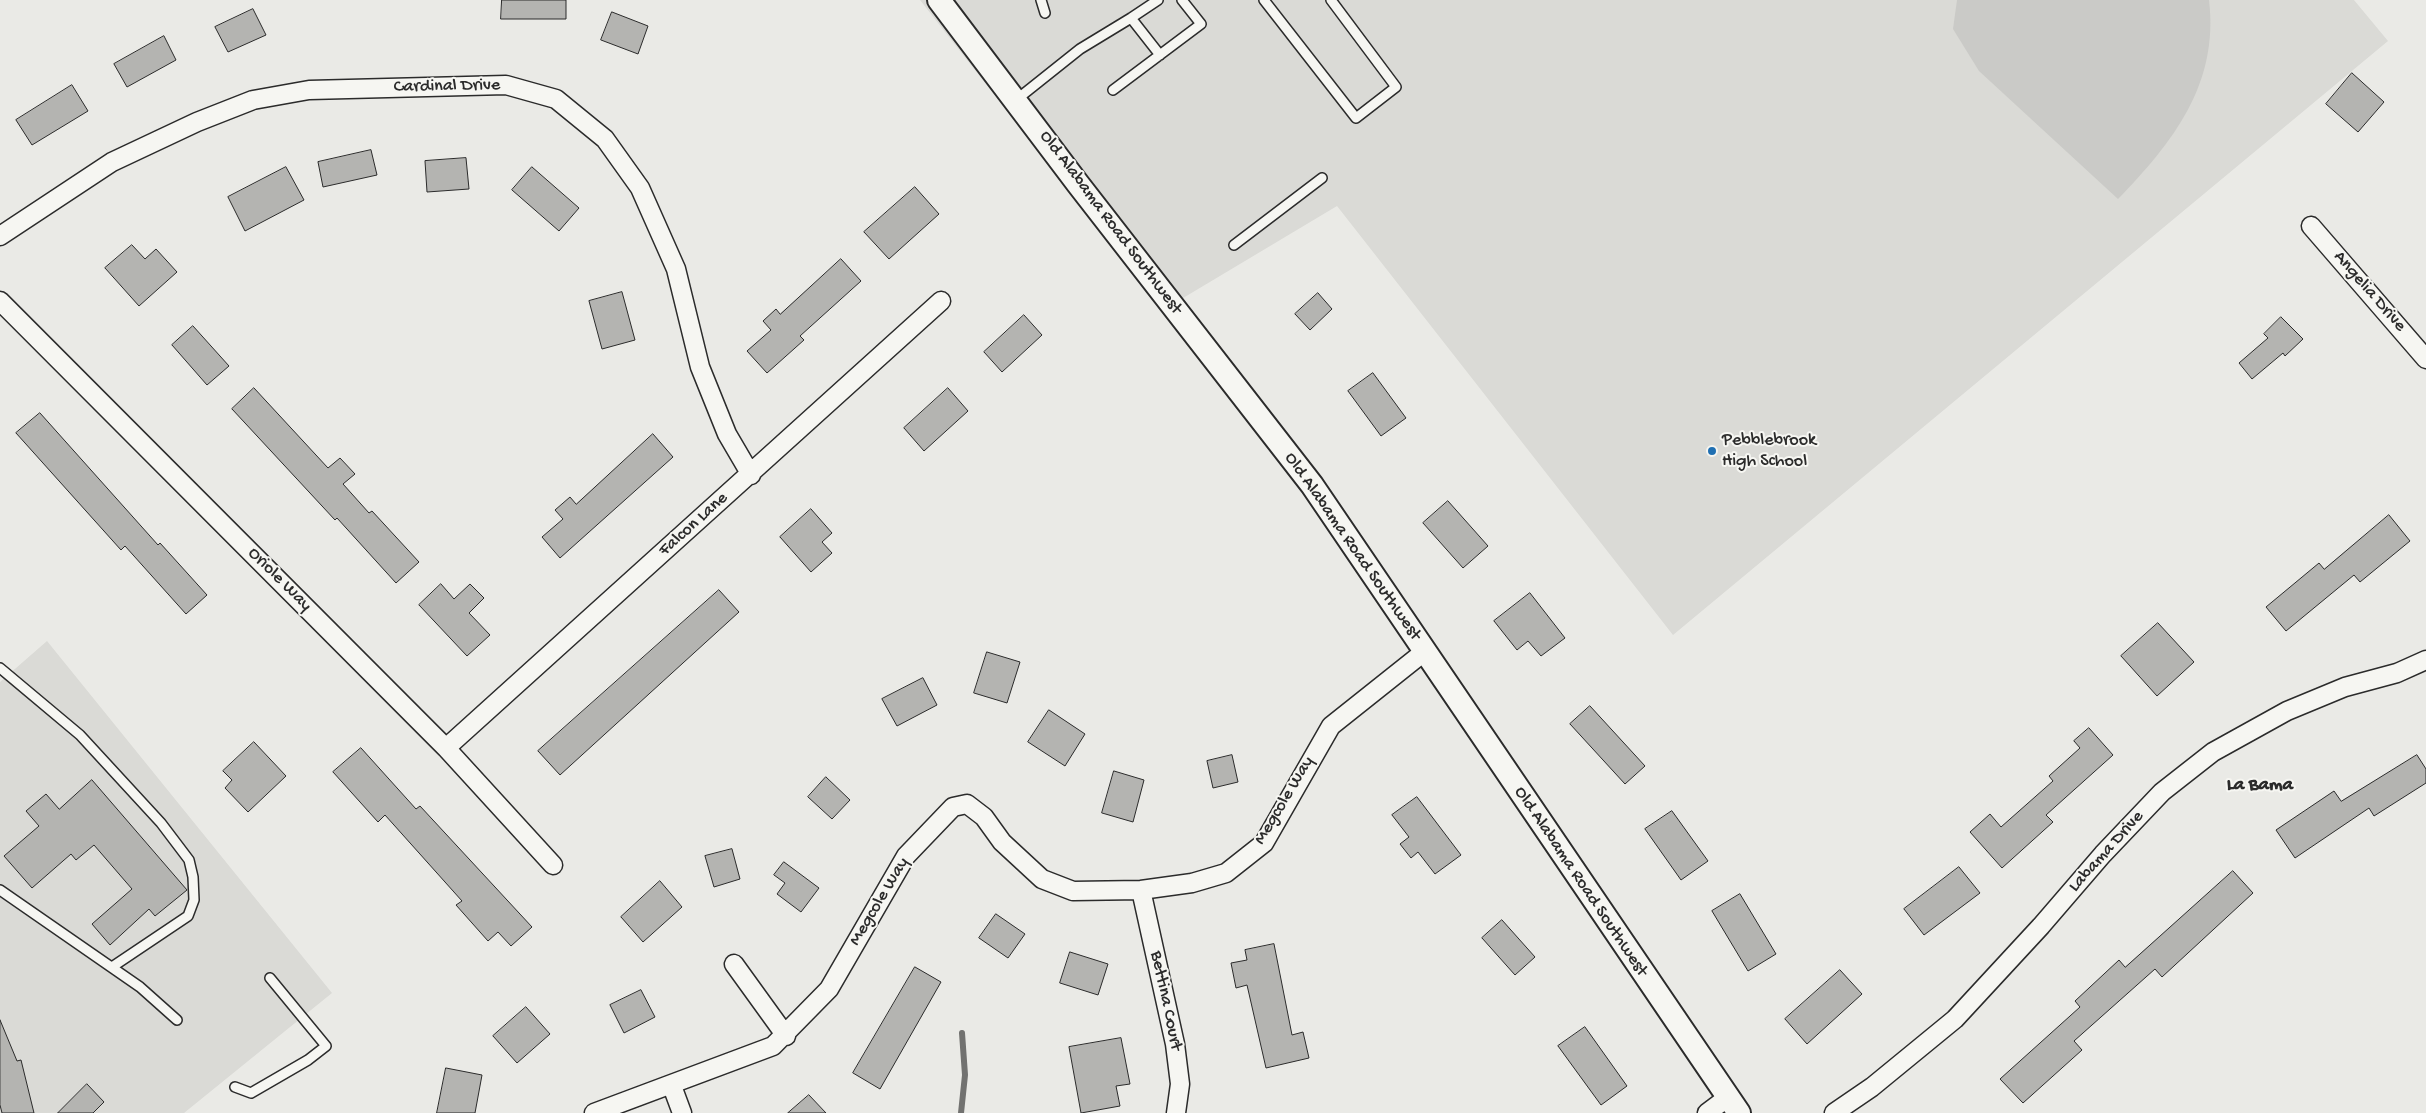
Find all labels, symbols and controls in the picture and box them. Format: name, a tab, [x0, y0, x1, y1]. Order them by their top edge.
street label: Cardinal Drive	[394, 75, 500, 99]
street label: Old Alabama Road Southwest	[1034, 127, 1186, 319]
street label: Angelia Drive	[2328, 247, 2410, 337]
place label: Pebblebrook High School	[1722, 430, 1816, 472]
marker: Pebblebrook High School	[1706, 445, 1718, 457]
street label: Old Alabama Road Southwest	[1279, 449, 1425, 645]
street label: Falcon Lane	[655, 488, 733, 562]
street label: Oriole Way	[242, 543, 316, 617]
street label: Megcole Way	[1250, 753, 1320, 849]
district label: La Bama	[2227, 775, 2293, 797]
street label: Old Alabama Road Southwest	[1508, 783, 1652, 981]
street label: Labama Drive	[2065, 807, 2149, 897]
street label: Megcole Way	[845, 854, 915, 950]
street label: Bettina Court	[1144, 949, 1186, 1053]

